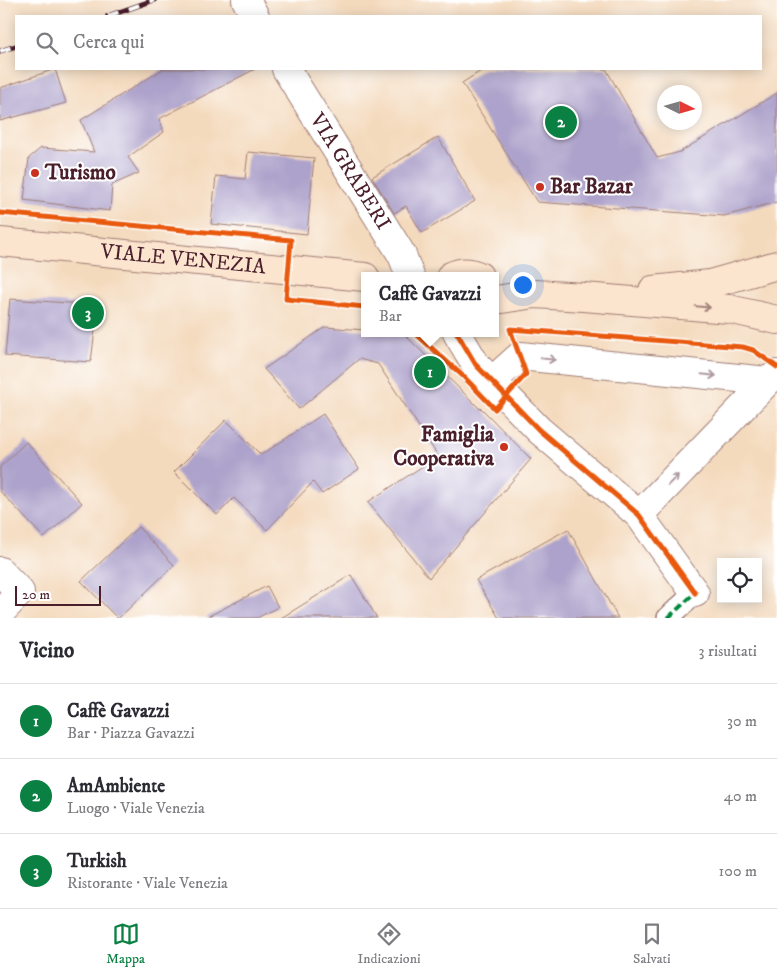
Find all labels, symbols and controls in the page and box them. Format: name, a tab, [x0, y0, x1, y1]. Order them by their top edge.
search box	[15, 15, 762, 70]
icon: search	[33, 29, 61, 57]
text: Cerca qui	[73, 31, 144, 54]
north arrow	[657, 85, 702, 130]
pin: 2	[545, 103, 577, 141]
street label: VIA GRABERI	[303, 108, 396, 235]
place label: Turismo	[44, 160, 116, 186]
marker: Turismo	[29, 167, 41, 179]
place label: Bar Bazar	[550, 174, 634, 200]
marker: Bar Bazar	[534, 181, 546, 193]
street label: VIALE VENEZIA	[98, 239, 268, 280]
popup	[361, 272, 499, 337]
your location	[510, 272, 536, 298]
text: Caffè Gavazzi	[379, 283, 481, 306]
pin: 3	[72, 294, 104, 332]
one-way arrow	[694, 302, 710, 312]
text: Bar	[379, 306, 402, 326]
pin: 1	[414, 353, 446, 391]
one-way arrow	[539, 354, 555, 364]
one-way arrow	[701, 370, 717, 380]
place label: Famiglia Cooperativa	[393, 422, 495, 472]
marker: Famiglia Cooperativa	[498, 441, 510, 453]
one-way arrow	[667, 473, 679, 486]
map controls	[717, 558, 762, 603]
button: locate	[717, 558, 762, 603]
scale bar	[15, 583, 101, 606]
text: 20 m	[22, 586, 50, 604]
text: Vicino	[20, 638, 74, 664]
text: 3 risultati	[699, 641, 757, 661]
text: Caffè Gavazzi	[67, 700, 169, 723]
text: 1	[33, 711, 39, 731]
text: 30 m	[727, 711, 757, 731]
text: Bar · Piazza Gavazzi	[67, 723, 195, 743]
text: AmAmbiente	[67, 775, 165, 798]
text: 2	[32, 786, 40, 806]
text: 40 m	[724, 786, 757, 806]
text: Luogo · Viale Venezia	[67, 798, 205, 818]
text: Turkish	[67, 850, 127, 873]
text: 3	[33, 861, 39, 881]
text: 100 m	[719, 861, 757, 881]
text: Ristorante · Viale Venezia	[67, 873, 228, 893]
tab: Mappa	[106, 920, 145, 968]
tab: Indicazioni	[358, 920, 421, 968]
tab: Salvati	[633, 920, 671, 968]

